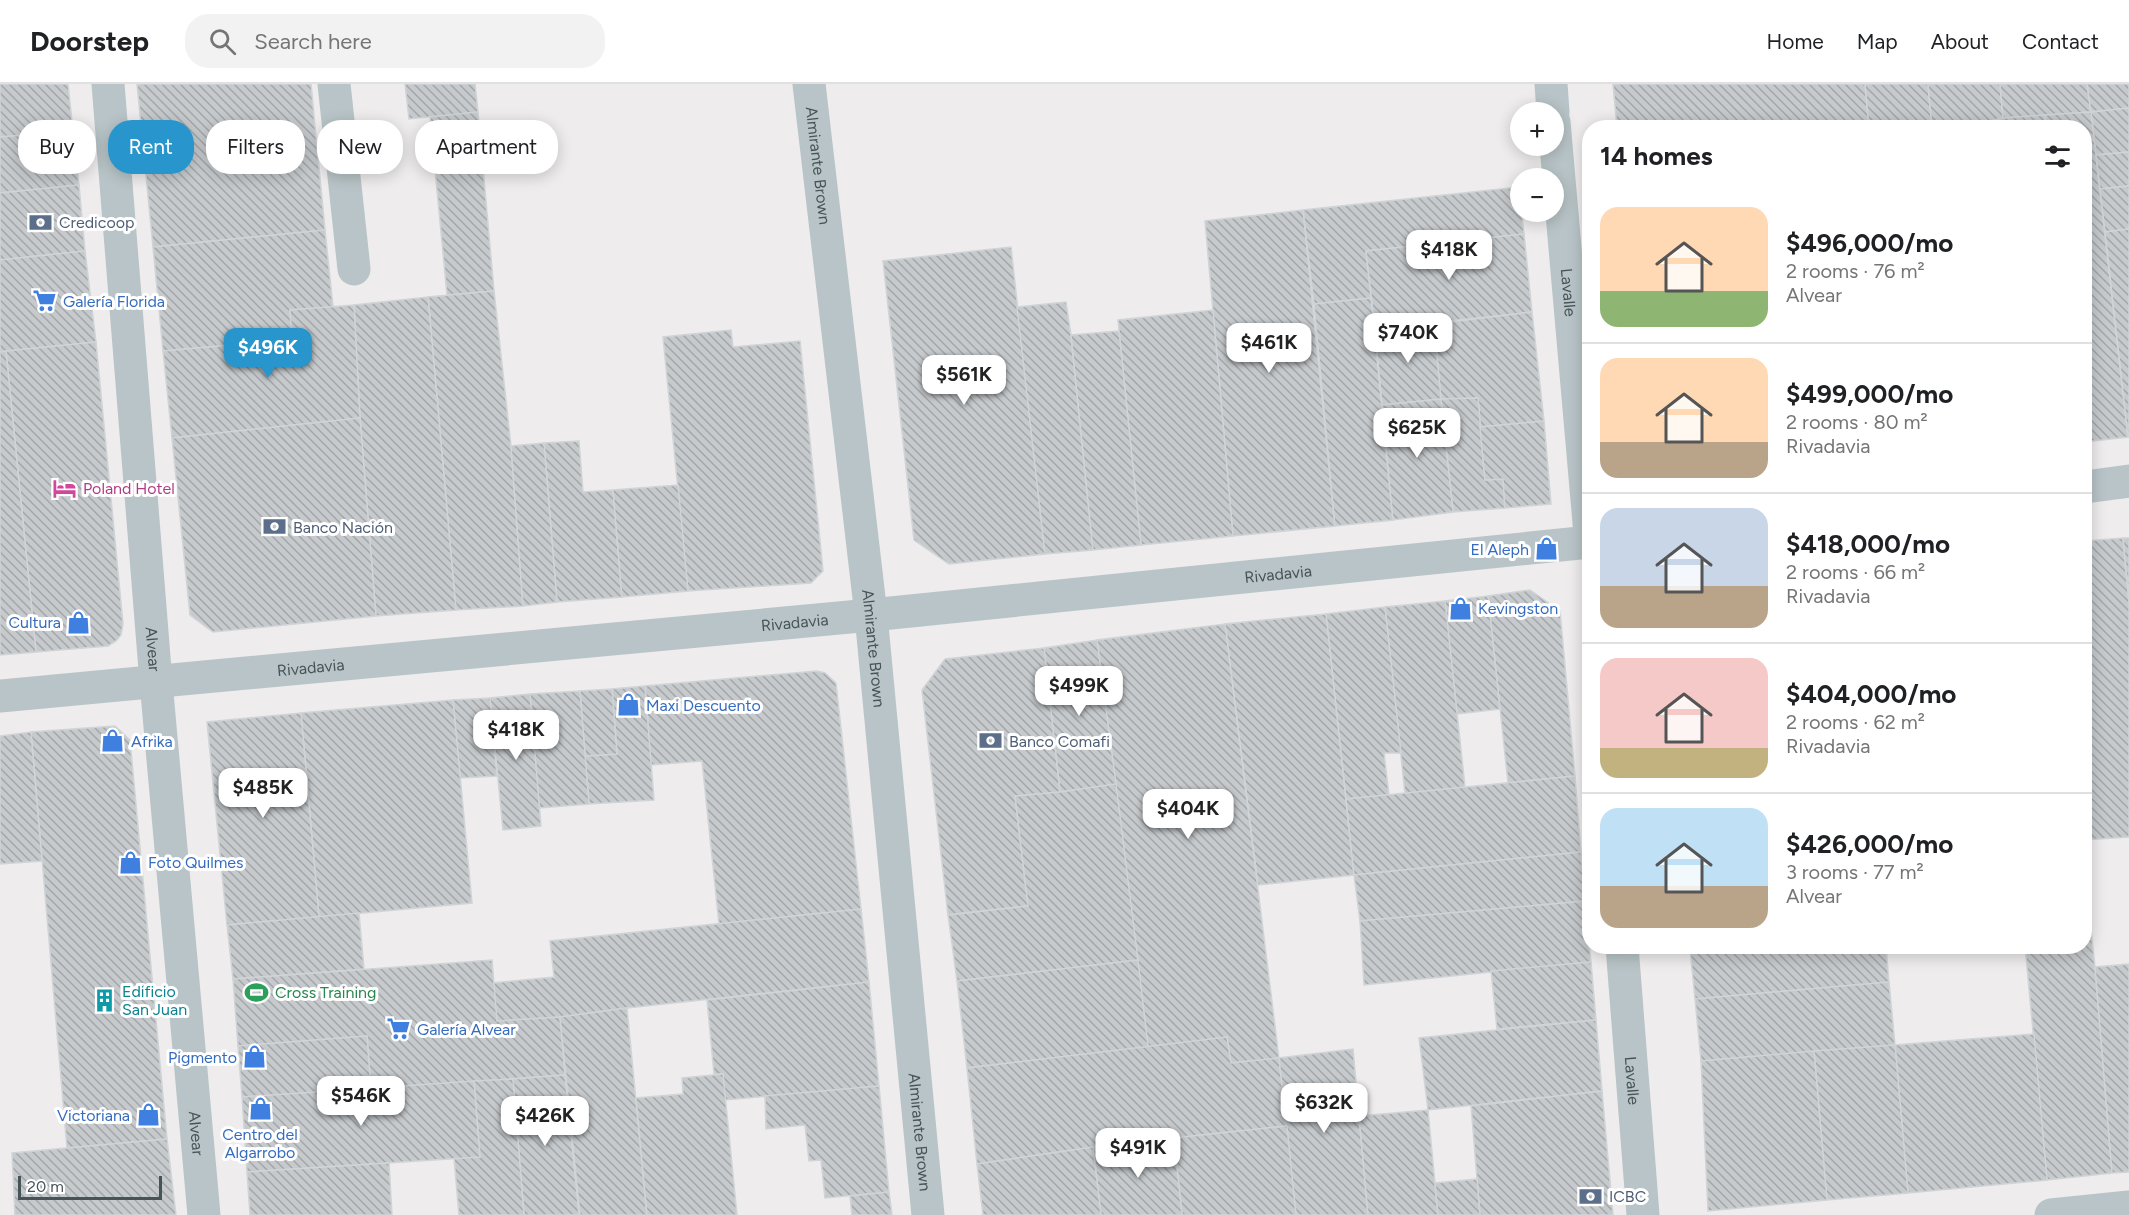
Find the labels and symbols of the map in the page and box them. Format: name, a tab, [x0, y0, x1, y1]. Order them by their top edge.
street label: Almirante Brown	[802, 105, 834, 226]
bank icon: Credicoop	[28, 209, 54, 235]
place label: Credicoop	[59, 213, 134, 232]
pin: $418K	[1407, 230, 1491, 281]
street label: Lavalle	[1557, 267, 1580, 318]
supermarket icon: Galería Florida	[32, 288, 58, 314]
place label: Galería Florida	[63, 292, 165, 311]
pin: $740K	[1366, 313, 1450, 364]
pin: $461K	[1227, 323, 1311, 374]
pin: $496K	[226, 328, 310, 379]
pin: $561K	[922, 355, 1006, 406]
pin: $625K	[1375, 408, 1459, 459]
hotel icon: Poland Hotel	[52, 475, 78, 501]
place label: Poland Hotel	[83, 479, 175, 498]
bank icon: Banco Nación	[262, 514, 288, 540]
place label: Banco Nación	[293, 518, 393, 537]
shop icon: El Aleph	[1534, 536, 1560, 562]
place label: El Aleph	[1471, 540, 1529, 559]
street label: Rivadavia	[1244, 561, 1313, 587]
street label: Almirante Brown	[858, 588, 889, 708]
shop icon: Kevingston	[1447, 595, 1473, 621]
place label: Kevingston	[1478, 599, 1558, 618]
shop icon: Cultura	[66, 609, 92, 635]
street label: Rivadavia	[760, 610, 829, 635]
place label: Cultura	[8, 613, 61, 632]
street label: Alvear	[142, 626, 164, 673]
street label: Rivadavia	[276, 655, 345, 680]
pin: $499K	[1037, 666, 1121, 717]
shop icon: Maxi Descuento	[615, 692, 641, 718]
place label: Maxi Descuento	[646, 696, 761, 715]
pin: $418K	[474, 710, 558, 761]
shop icon: Afrika	[100, 728, 126, 754]
bank icon: Banco Comafi	[978, 728, 1004, 754]
place label: Afrika	[131, 732, 173, 751]
place label: Banco Comafi	[1009, 732, 1110, 751]
pin: $485K	[221, 768, 305, 819]
pin: $404K	[1146, 789, 1230, 840]
shop icon: Foto Quilmes	[117, 849, 143, 875]
place label: Foto Quilmes	[148, 853, 244, 872]
sports icon: Cross Training	[244, 979, 270, 1005]
place label: Edificio San Juan	[122, 982, 187, 1019]
place label: Cross Training	[275, 983, 376, 1002]
building icon: Edificio San Juan	[91, 987, 117, 1013]
supermarket icon: Galería Alvear	[386, 1016, 412, 1042]
place label: Galería Alvear	[417, 1020, 516, 1039]
shop icon: Pigmento	[242, 1044, 268, 1070]
place label: Pigmento	[168, 1048, 237, 1067]
street label: Lavalle	[1621, 1056, 1643, 1106]
street label: Almirante Brown	[905, 1072, 935, 1192]
pin: $546K	[319, 1076, 403, 1127]
pin: $632K	[1282, 1083, 1366, 1134]
shop icon: Centro del Algarrobo	[247, 1096, 273, 1122]
pin: $426K	[503, 1096, 587, 1147]
shop icon: Victoriana	[135, 1102, 161, 1128]
place label: Victoriana	[57, 1106, 130, 1125]
street label: Alvear	[185, 1110, 208, 1157]
place label: Centro del Algarrobo	[222, 1125, 298, 1162]
pin: $491K	[1096, 1128, 1180, 1179]
scale bar	[18, 1173, 162, 1200]
bank icon: ICBC	[1578, 1183, 1604, 1209]
place label: ICBC	[1609, 1187, 1646, 1206]

